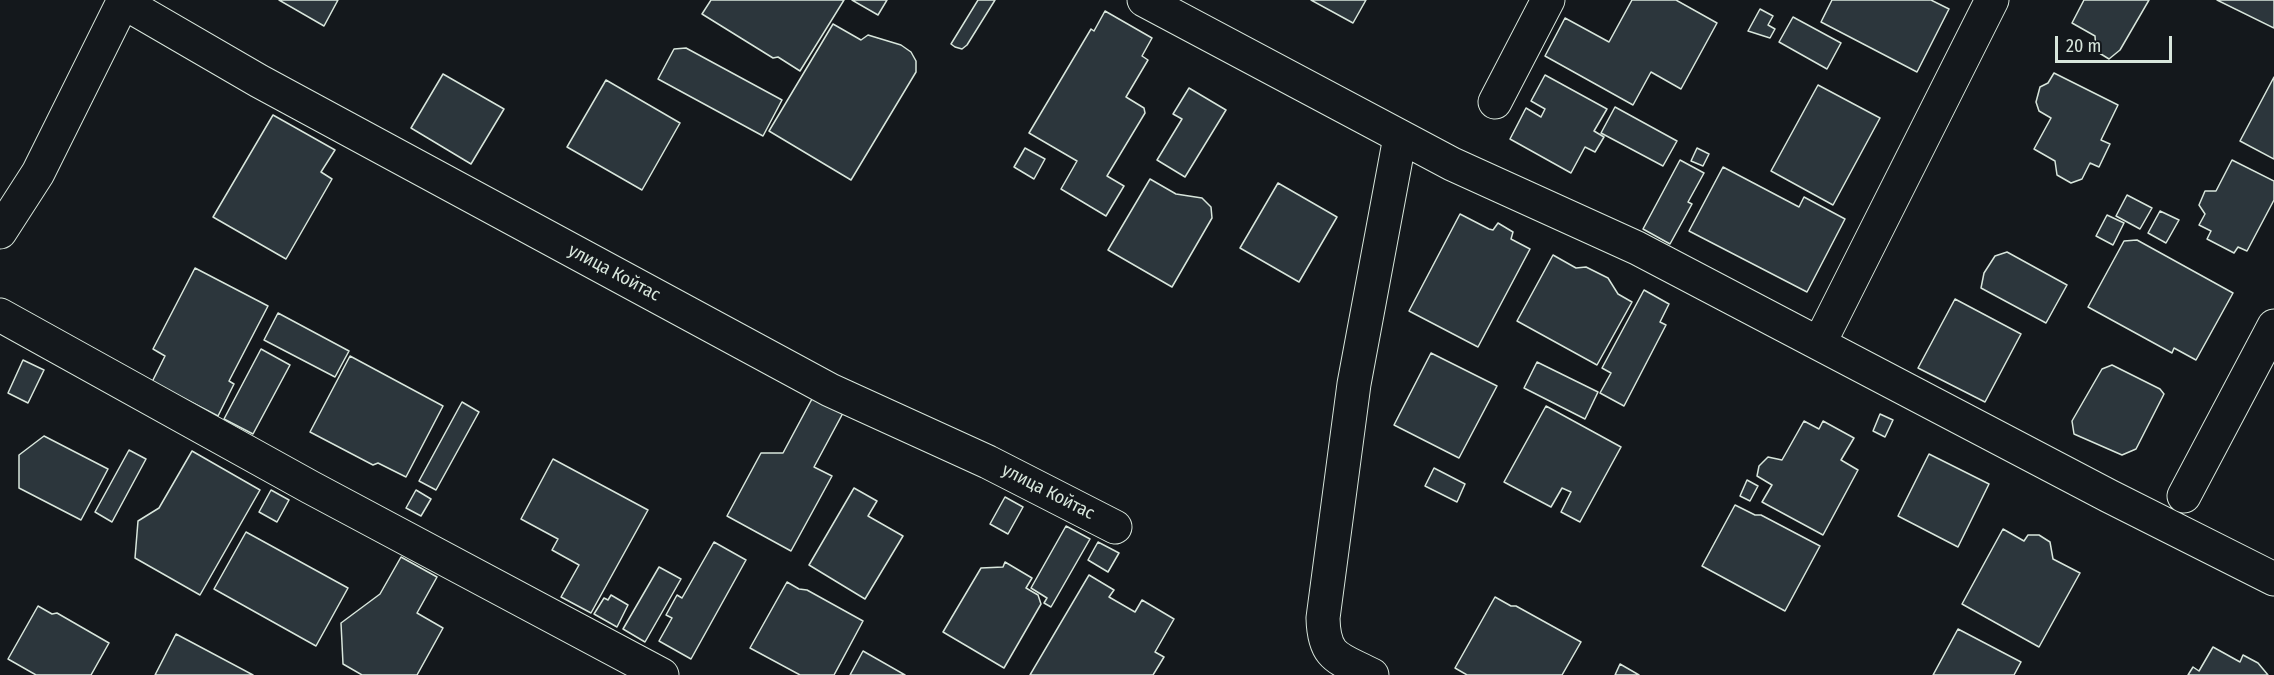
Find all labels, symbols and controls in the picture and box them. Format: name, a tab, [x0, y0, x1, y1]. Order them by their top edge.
scale bar	[2058, 24, 2175, 62]
text: 20 m	[2066, 35, 2101, 57]
street label: улица Койтас	[564, 240, 664, 306]
street label: улица Койтас	[998, 459, 1098, 525]

